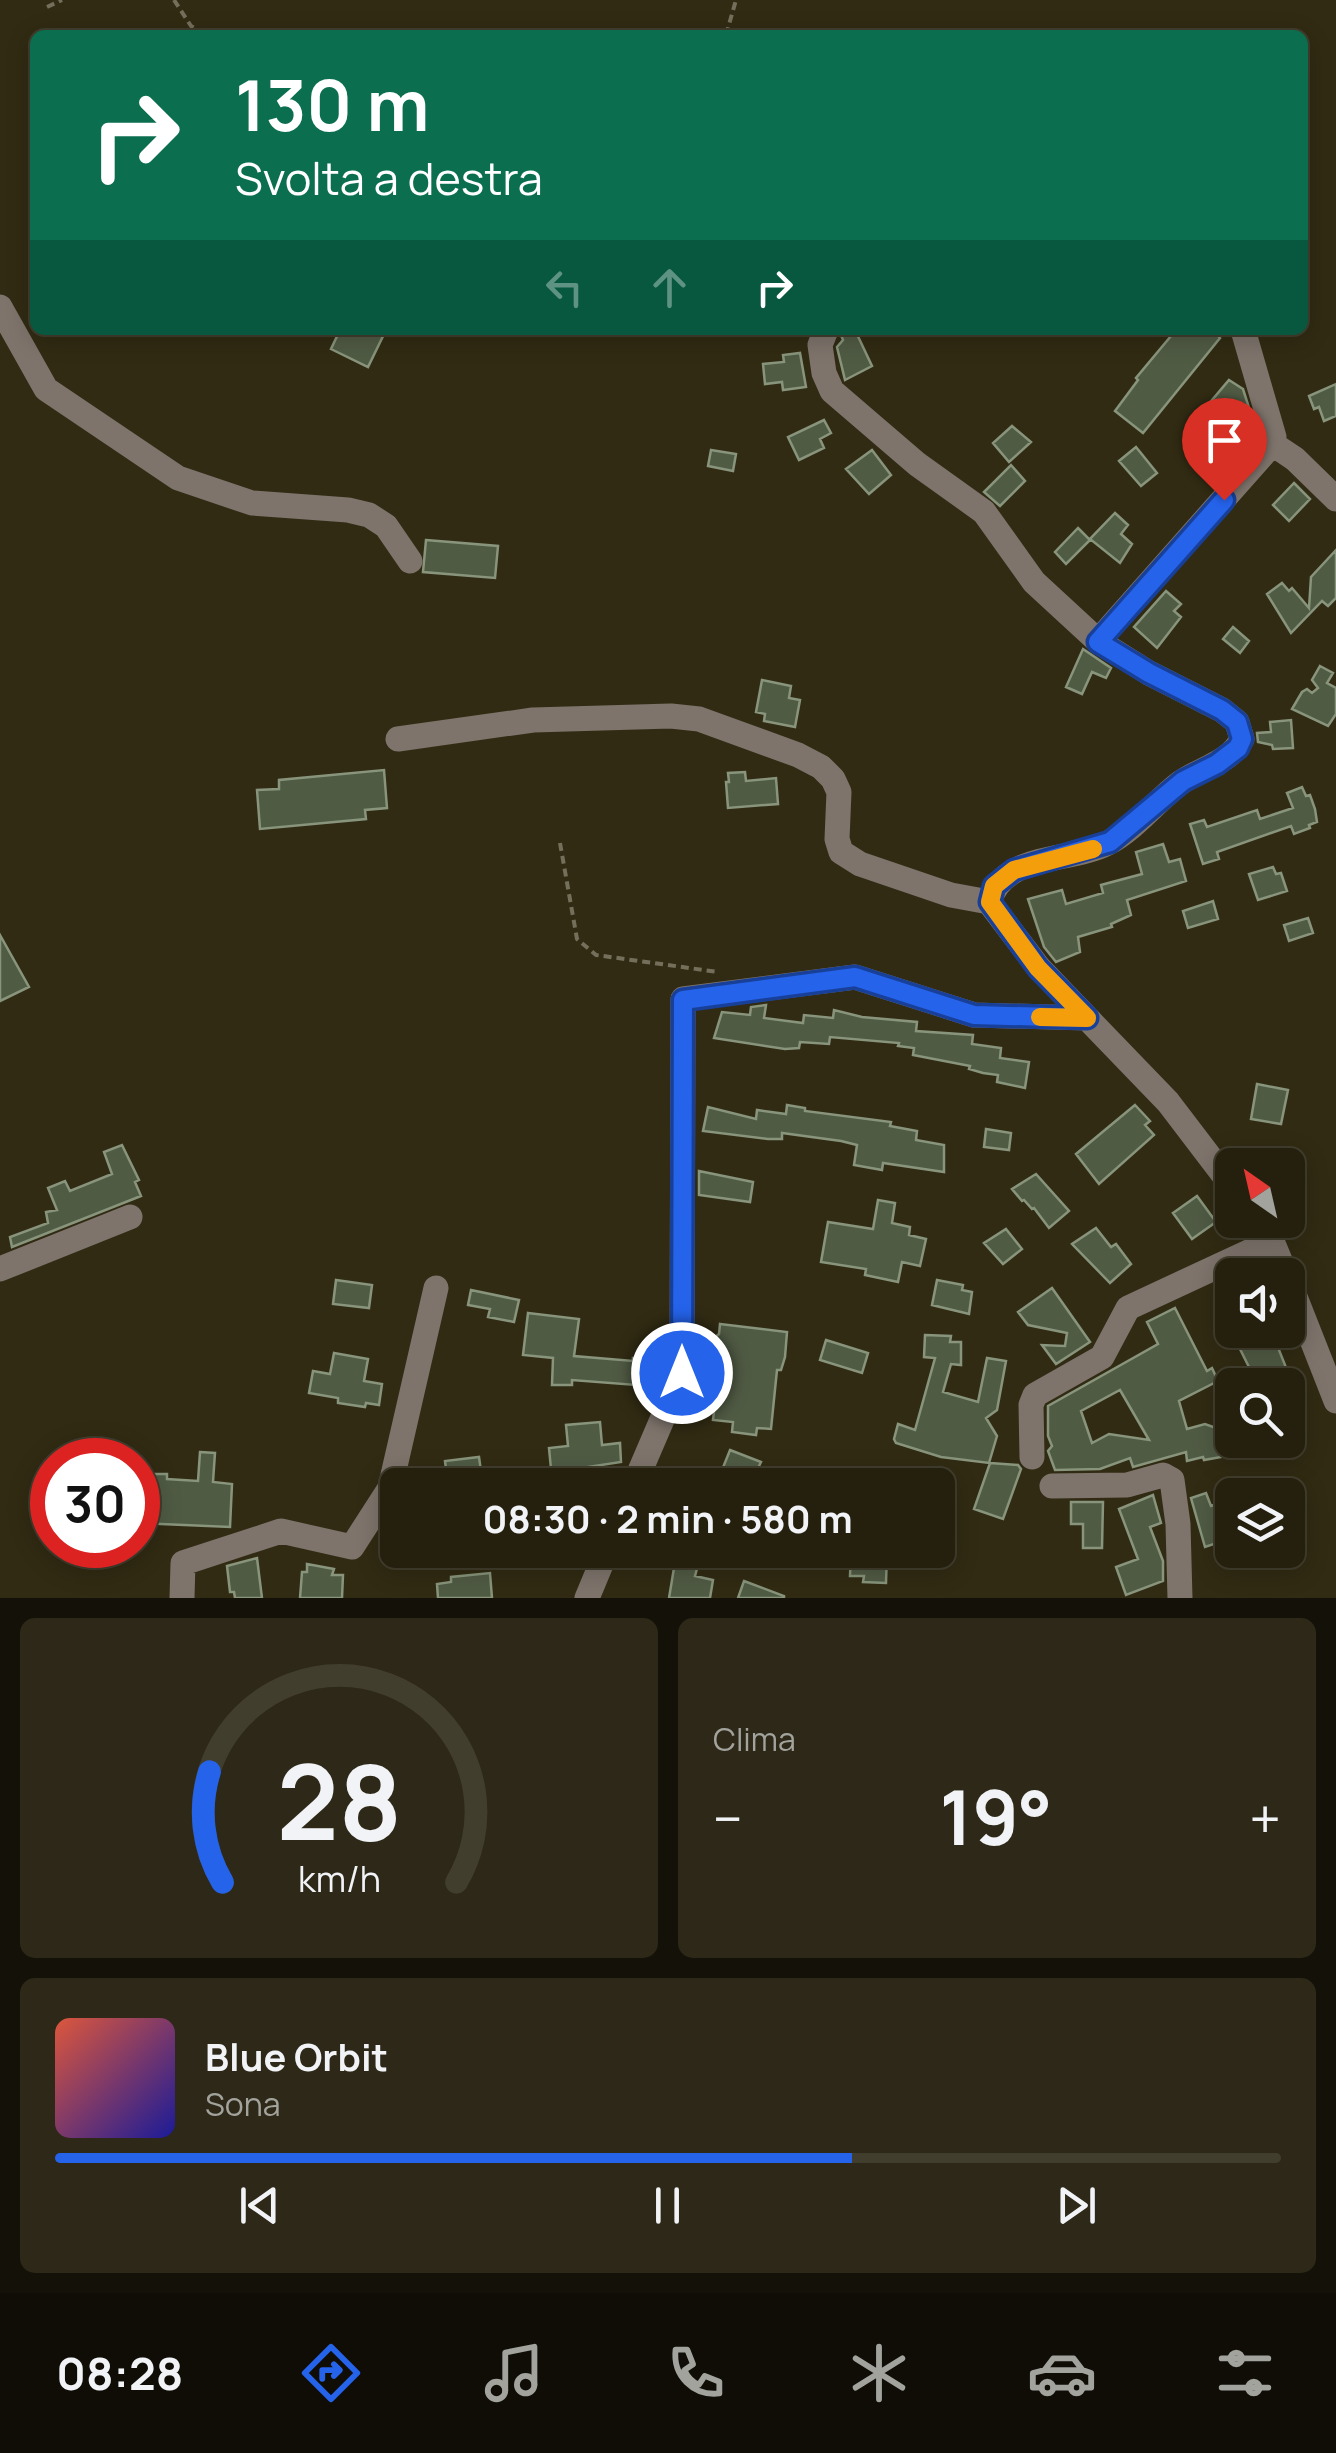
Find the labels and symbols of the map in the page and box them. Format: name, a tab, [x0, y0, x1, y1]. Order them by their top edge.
pin	[1182, 398, 1267, 501]
north arrow	[1215, 1148, 1305, 1238]
position arrow	[630, 1321, 734, 1425]
speed limit sign: 30	[30, 1438, 160, 1568]

